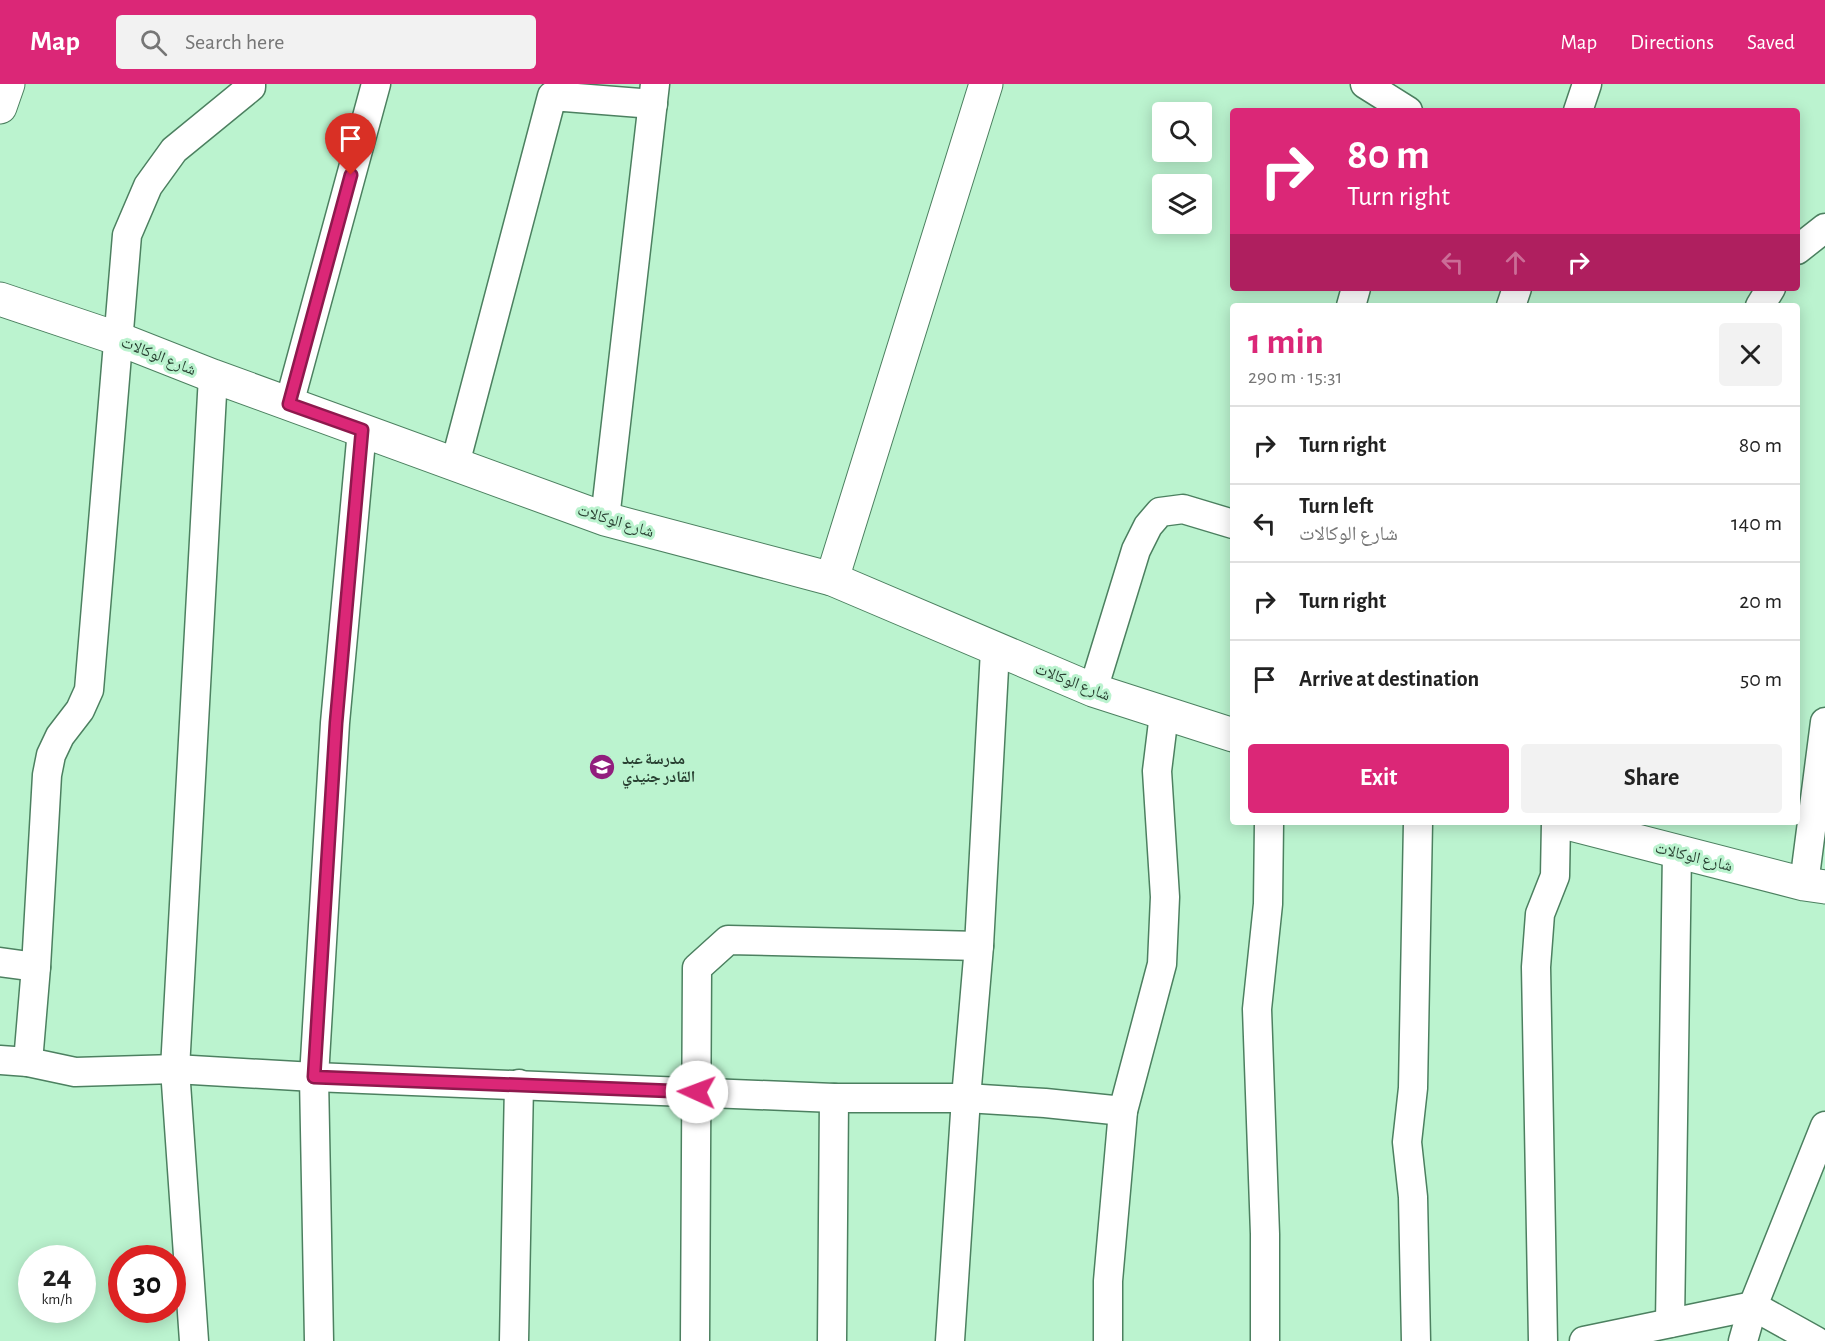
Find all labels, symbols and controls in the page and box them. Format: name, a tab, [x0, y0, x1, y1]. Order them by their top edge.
search box	[116, 15, 536, 69]
icon: search	[137, 26, 170, 59]
text: Map	[30, 28, 80, 56]
text: Search here	[185, 31, 284, 53]
text: Map	[1561, 32, 1597, 53]
text: Directions	[1630, 32, 1714, 53]
text: Saved	[1747, 32, 1795, 53]
map controls	[1152, 102, 1212, 234]
button: search	[1152, 102, 1212, 162]
pin	[325, 113, 376, 175]
icon: arrive	[334, 122, 367, 155]
icon: right	[1248, 132, 1326, 210]
text: 80 m	[1347, 134, 1430, 176]
button: layers	[1152, 174, 1212, 234]
text: Turn right	[1347, 183, 1450, 210]
icon: left	[1436, 246, 1469, 279]
icon: ahead	[1499, 246, 1532, 279]
icon: right	[1562, 246, 1595, 279]
button: close	[1719, 323, 1782, 386]
text: 1 min	[1248, 324, 1324, 360]
street label: شارع الوكالات	[118, 334, 198, 380]
text: 290 m · 15:31	[1248, 367, 1342, 387]
icon: right	[1248, 429, 1281, 462]
text: Turn right	[1299, 434, 1386, 456]
text: 80 m	[1739, 434, 1782, 456]
text: Turn left	[1299, 495, 1373, 517]
street label: شارع الوكالات	[575, 502, 656, 542]
icon: left	[1248, 507, 1281, 540]
text: 140 m	[1731, 512, 1782, 534]
text: شارع الوكالات	[1299, 524, 1398, 544]
icon: right	[1248, 585, 1281, 618]
text: Turn right	[1299, 590, 1386, 612]
text: 20 m	[1739, 590, 1782, 612]
street label: شارع الوكالات	[1032, 660, 1112, 705]
icon: arrive	[1248, 663, 1281, 696]
text: Arrive at destination	[1299, 668, 1479, 690]
text: 50 m	[1740, 668, 1782, 690]
button: Exit	[1248, 744, 1509, 813]
button: Share	[1521, 744, 1782, 813]
place label: مدرسة عبد القادر جنيدي	[622, 751, 695, 789]
school or university icon: مدرسة عبد القادر جنيدي	[587, 752, 617, 782]
street label: شارع الوكالات	[1653, 840, 1734, 876]
position arrow	[665, 1060, 729, 1124]
speed limit sign: 30	[108, 1245, 186, 1323]
text: 24	[42, 1262, 72, 1292]
text: km/h	[42, 1292, 72, 1307]

